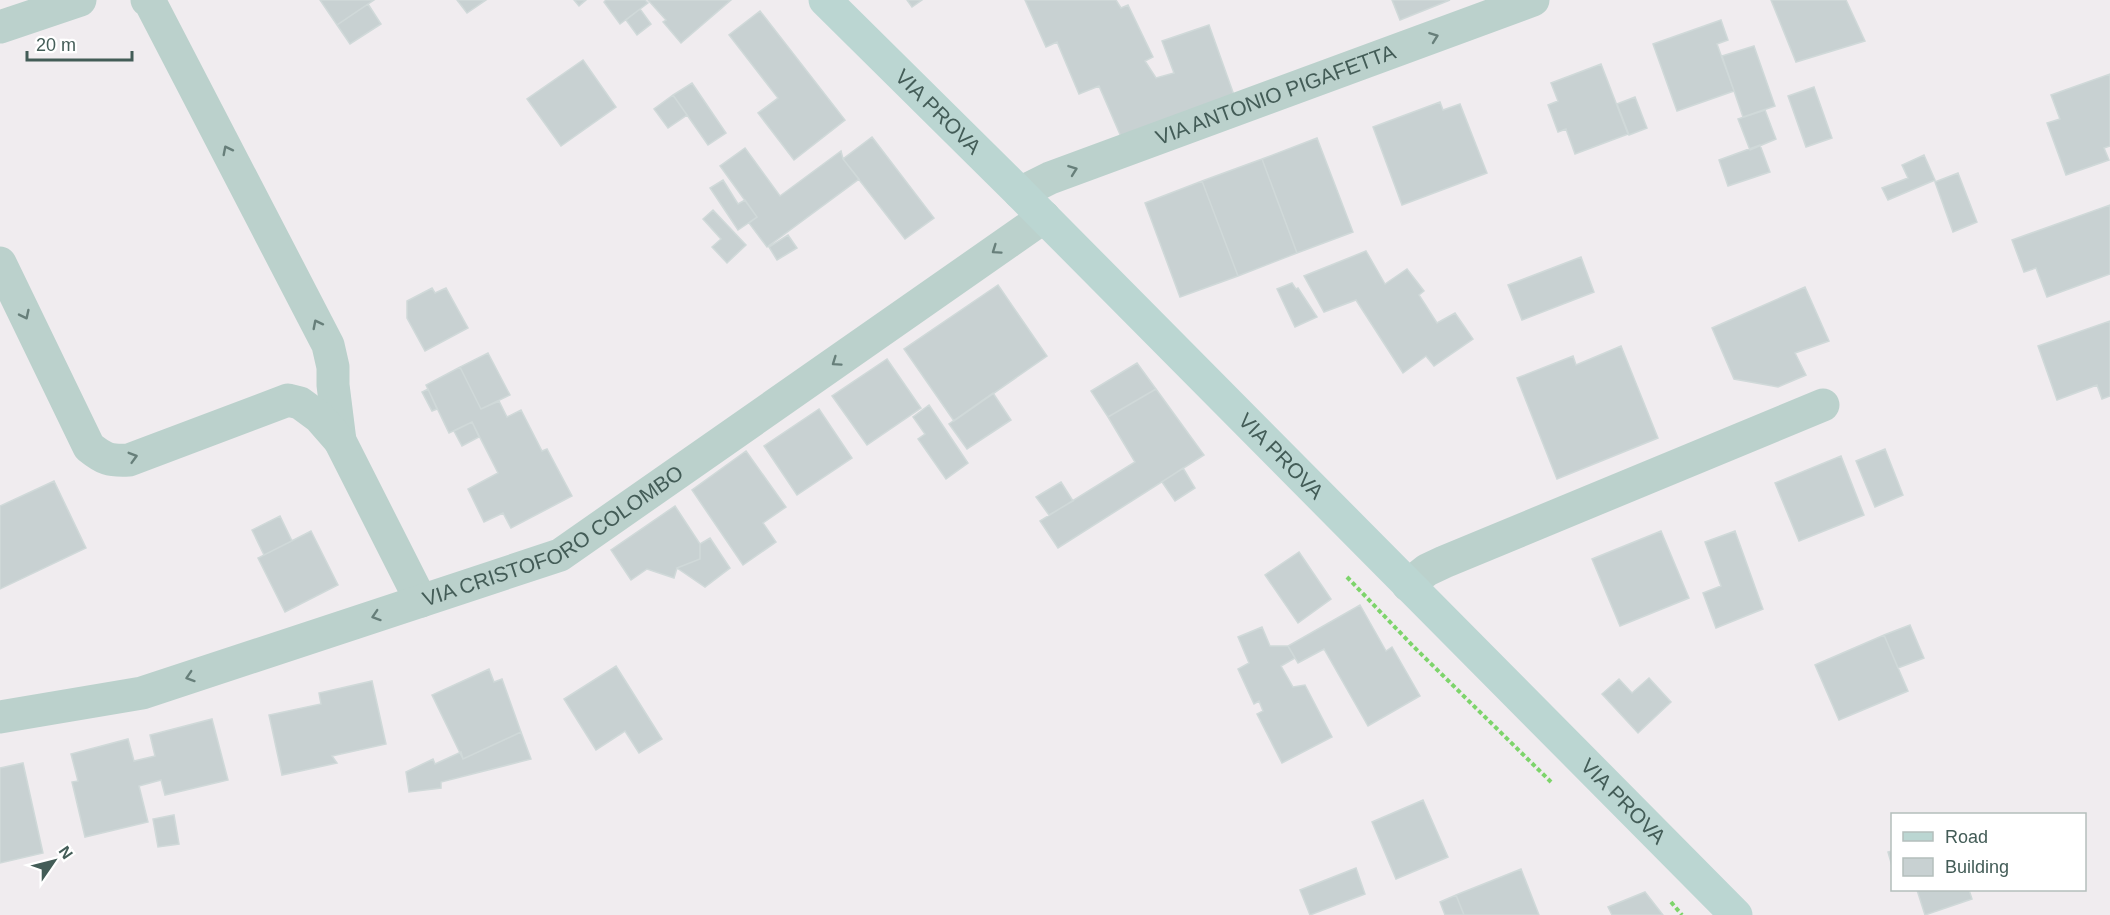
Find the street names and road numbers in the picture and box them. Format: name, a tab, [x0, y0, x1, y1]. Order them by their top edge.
street label: VIA ANTONIO PIGAFETTA	[1152, 40, 1398, 149]
street label: VIA PROVA	[891, 64, 986, 159]
street label: VIA PROVA	[1234, 408, 1328, 503]
street label: VIA CRISTOFORO COLOMBO	[420, 461, 687, 611]
street label: VIA PROVA	[1576, 754, 1671, 848]

